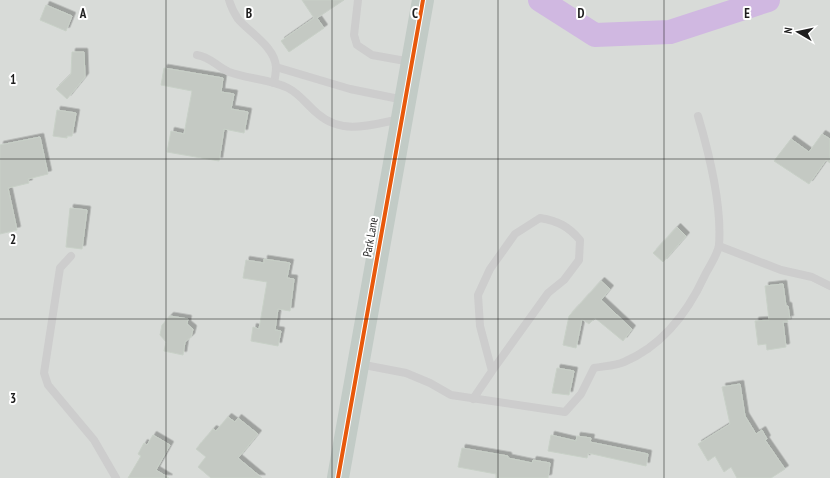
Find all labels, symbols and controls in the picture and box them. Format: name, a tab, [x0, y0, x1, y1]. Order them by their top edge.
text: A	[79, 5, 87, 22]
text: B	[246, 5, 252, 22]
text: C	[412, 5, 418, 22]
text: D	[578, 5, 585, 22]
text: E	[744, 5, 750, 22]
north arrow	[778, 12, 818, 52]
text: N	[781, 26, 796, 34]
text: 1	[10, 71, 16, 88]
street label: Park Lane	[359, 216, 381, 258]
text: 2	[10, 231, 16, 248]
text: 3	[10, 390, 16, 407]

